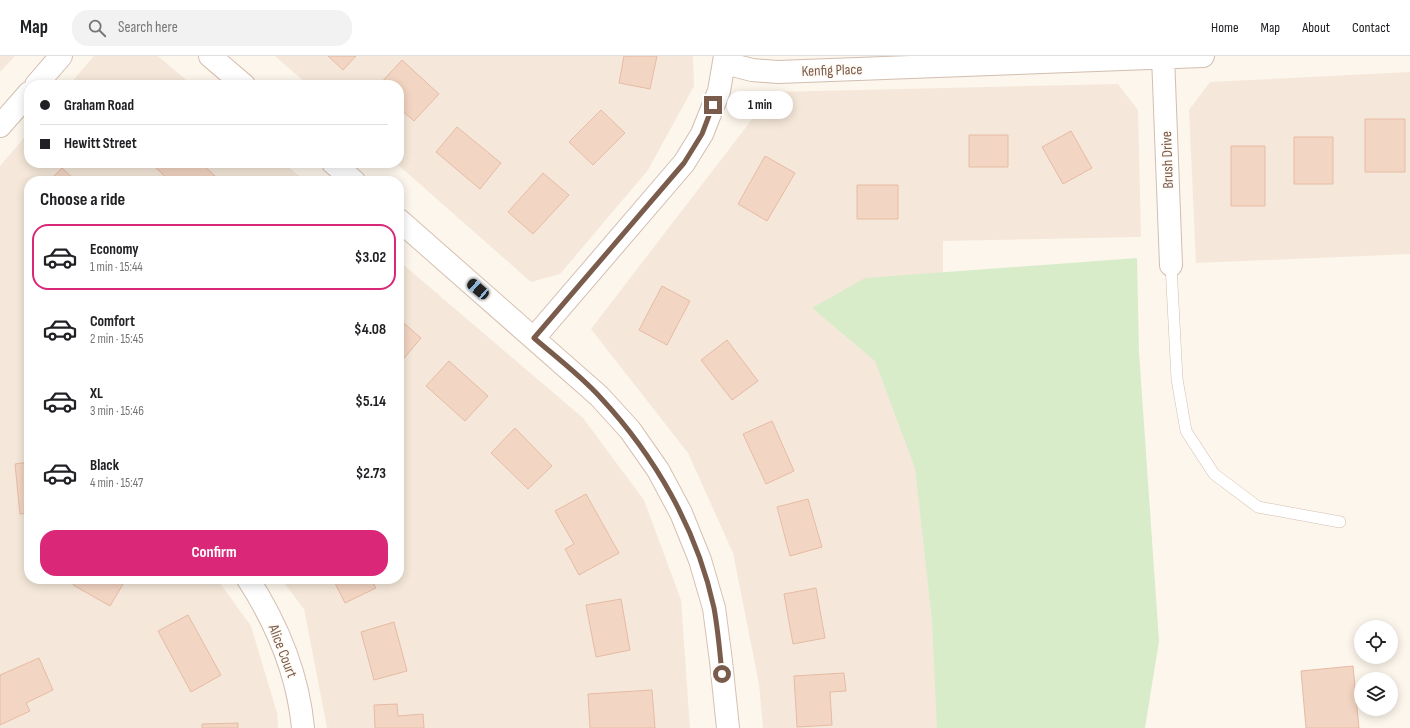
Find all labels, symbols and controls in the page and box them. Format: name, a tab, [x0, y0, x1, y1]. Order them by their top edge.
search box	[72, 10, 352, 46]
text: Map	[20, 16, 48, 39]
icon: search	[86, 17, 108, 39]
text: Search here	[118, 18, 178, 37]
text: Home	[1211, 19, 1239, 36]
text: Map	[1261, 19, 1280, 36]
text: About	[1302, 19, 1330, 36]
text: Contact	[1352, 19, 1390, 36]
street label: Kenfig Place	[801, 60, 863, 81]
callout: 1 min	[727, 91, 793, 119]
text: Graham Road	[64, 96, 134, 115]
route end	[704, 96, 722, 114]
text: 1 min	[748, 97, 772, 113]
street label: Brush Drive	[1157, 131, 1178, 189]
text: Hewitt Street	[64, 134, 137, 153]
text: Choose a ride	[40, 189, 125, 210]
icon: car	[42, 239, 78, 275]
text: Economy	[90, 240, 139, 259]
text: $3.02	[355, 248, 386, 267]
text: 1 min · 15:44	[90, 259, 143, 275]
car	[465, 277, 491, 301]
icon: car	[42, 311, 78, 347]
text: Comfort	[90, 312, 135, 331]
text: $4.08	[354, 320, 386, 339]
text: 2 min · 15:45	[90, 331, 143, 347]
icon: car	[42, 383, 78, 419]
text: XL	[90, 384, 103, 403]
text: $5.14	[355, 392, 386, 411]
text: 3 min · 15:46	[90, 403, 144, 419]
icon: car	[42, 455, 78, 491]
text: Black	[90, 456, 119, 475]
text: $2.73	[356, 464, 386, 483]
text: 4 min · 15:47	[90, 475, 143, 491]
button: Confirm	[40, 530, 388, 576]
map controls	[1354, 620, 1398, 716]
button: locate	[1354, 620, 1398, 664]
street label: Alice Court	[263, 621, 302, 681]
route start	[713, 665, 731, 683]
button: layers	[1354, 672, 1398, 716]

